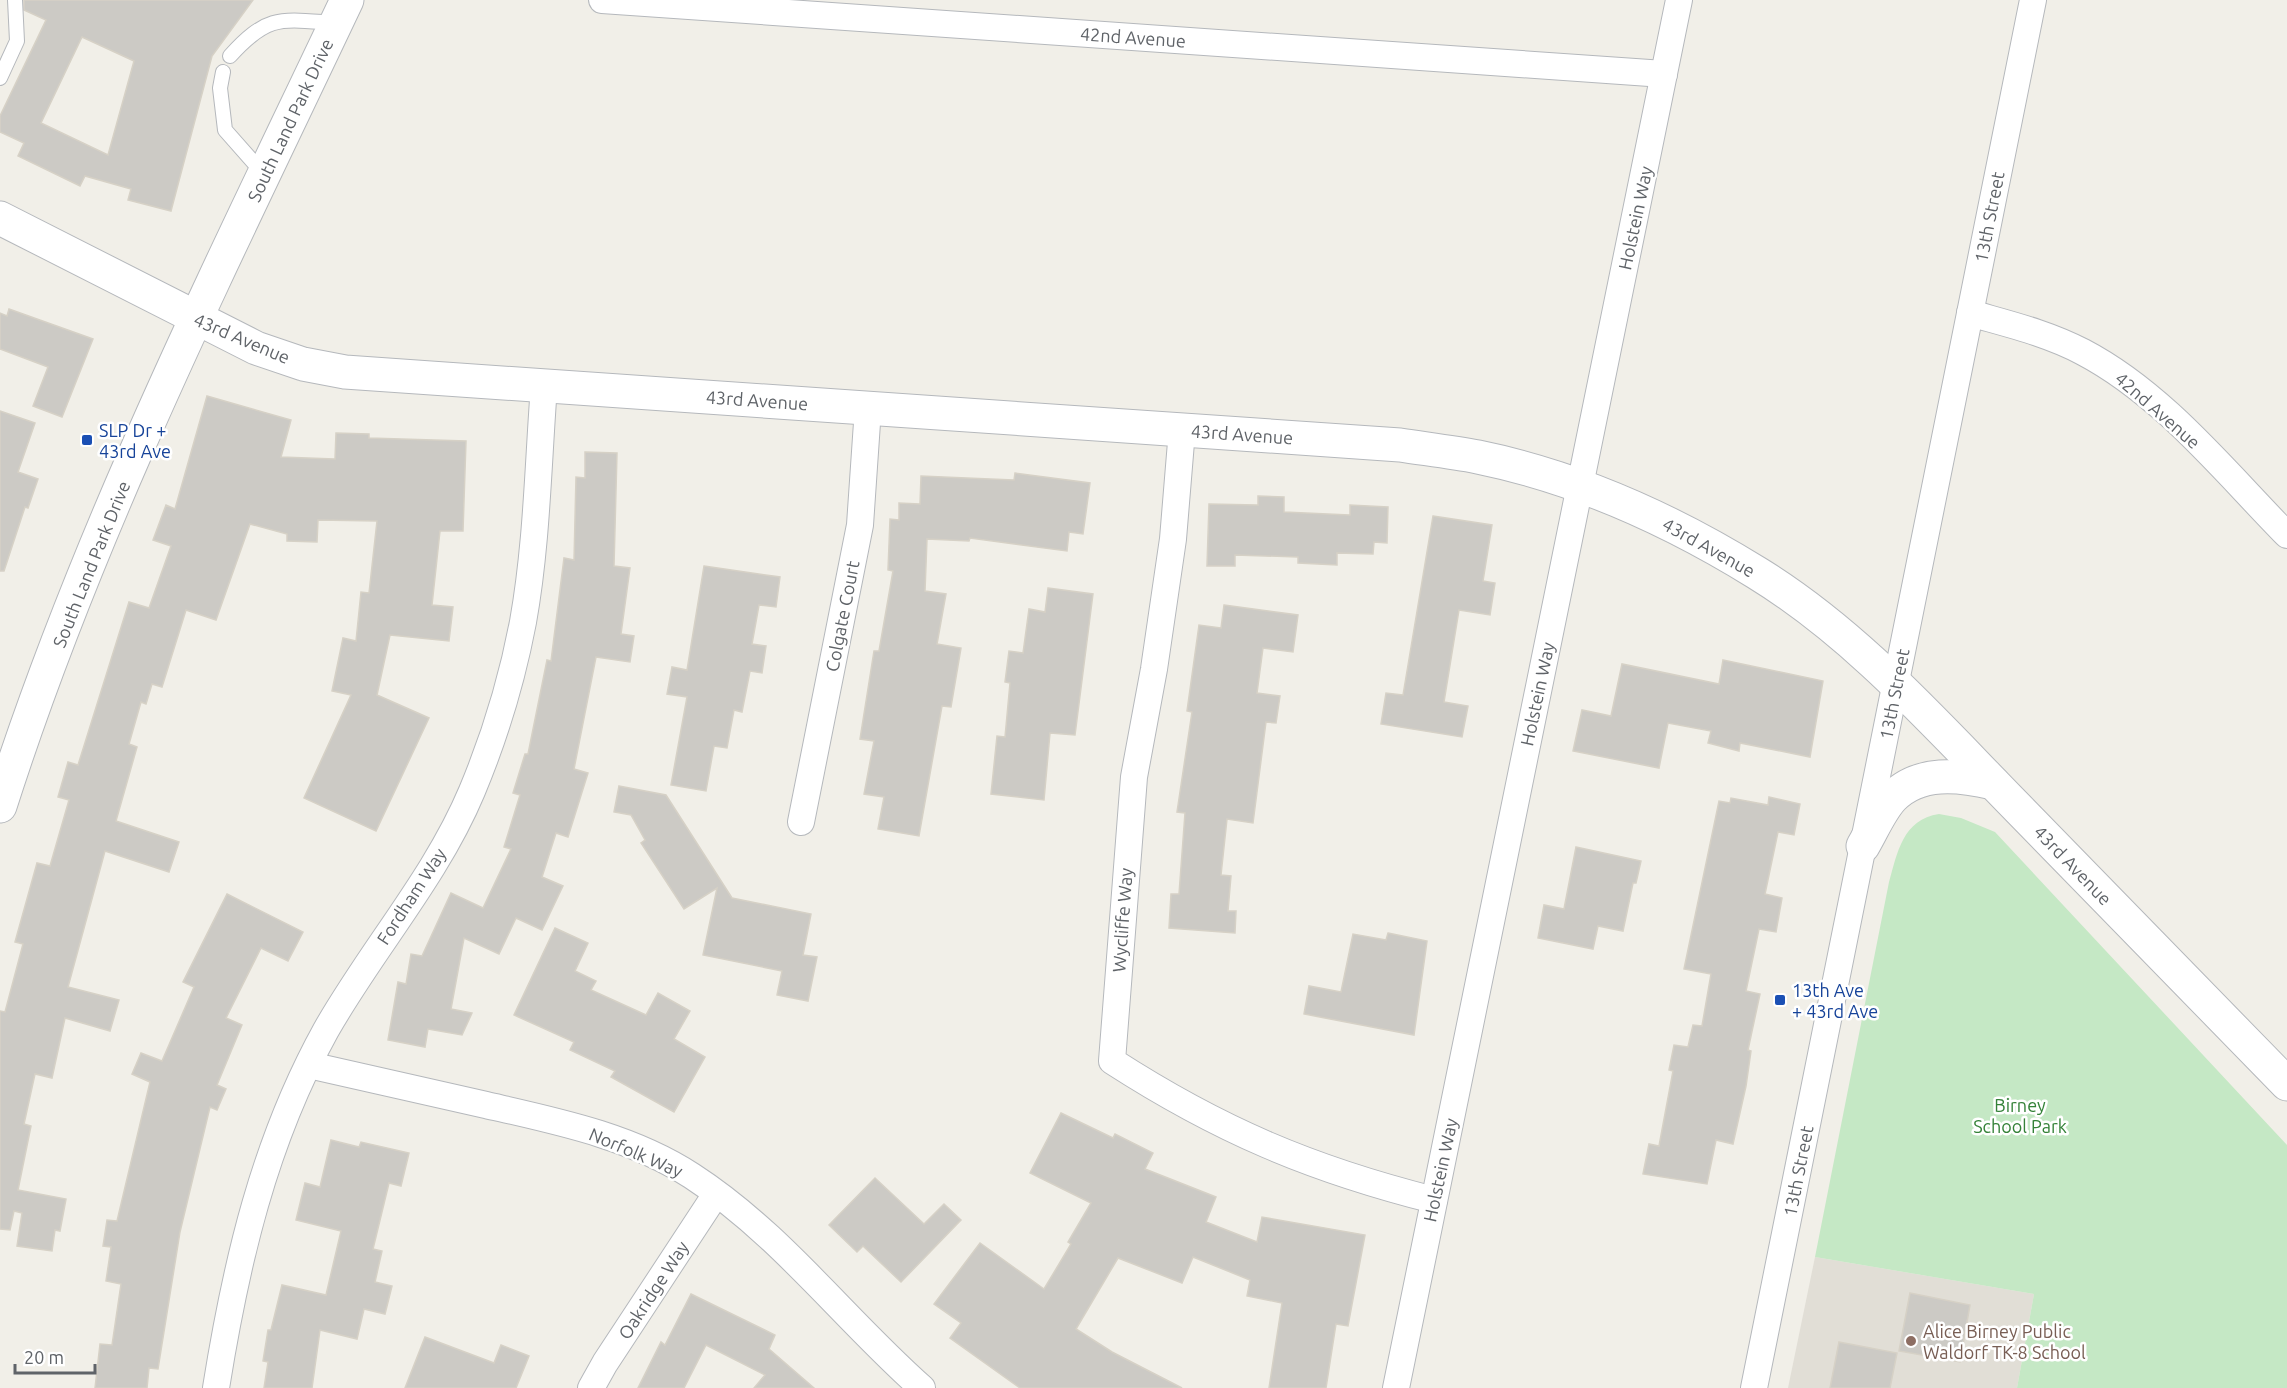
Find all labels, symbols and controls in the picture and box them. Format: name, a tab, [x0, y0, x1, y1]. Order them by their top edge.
street label: 42nd Avenue	[1079, 23, 1187, 51]
street label: South Land Park Drive	[243, 35, 337, 205]
street label: Holstein Way	[1614, 164, 1656, 272]
street label: 13th Street	[1970, 170, 2008, 264]
street label: 43rd Avenue	[191, 309, 293, 367]
street label: 42nd Avenue	[2111, 368, 2205, 452]
street label: 43rd Avenue	[705, 386, 809, 414]
place label: SLP Dr + 43rd Ave	[99, 420, 171, 461]
street label: 43rd Avenue	[1190, 420, 1294, 448]
marker: SLP Dr + 43rd Ave	[80, 433, 94, 447]
street label: South Land Park Drive	[48, 478, 134, 650]
street label: 43rd Avenue	[1659, 513, 1759, 581]
street label: Colgate Court	[821, 559, 863, 673]
street label: Holstein Way	[1516, 640, 1558, 748]
street label: 13th Street	[1875, 647, 1913, 741]
street label: 43rd Avenue	[2030, 821, 2116, 909]
street label: Fordham Way	[372, 844, 450, 948]
street label: Wycliffe Way	[1108, 867, 1136, 973]
place label: 13th Ave + 43rd Ave	[1792, 980, 1878, 1021]
marker: 13th Ave + 43rd Ave	[1773, 993, 1787, 1007]
park label: Birney School Park	[1973, 1095, 2067, 1136]
street label: Holstein Way	[1419, 1116, 1461, 1224]
street label: Norfolk Way	[586, 1123, 686, 1181]
street label: 13th Street	[1779, 1124, 1817, 1218]
street label: Oakridge Way	[614, 1237, 692, 1343]
place label: Alice Birney Public Waldorf TK-8 School	[1923, 1321, 2086, 1362]
marker: Alice Birney Public Waldorf TK-8 School	[1904, 1334, 1918, 1348]
scale bar	[15, 1337, 94, 1375]
text: 20 m	[24, 1347, 64, 1367]

